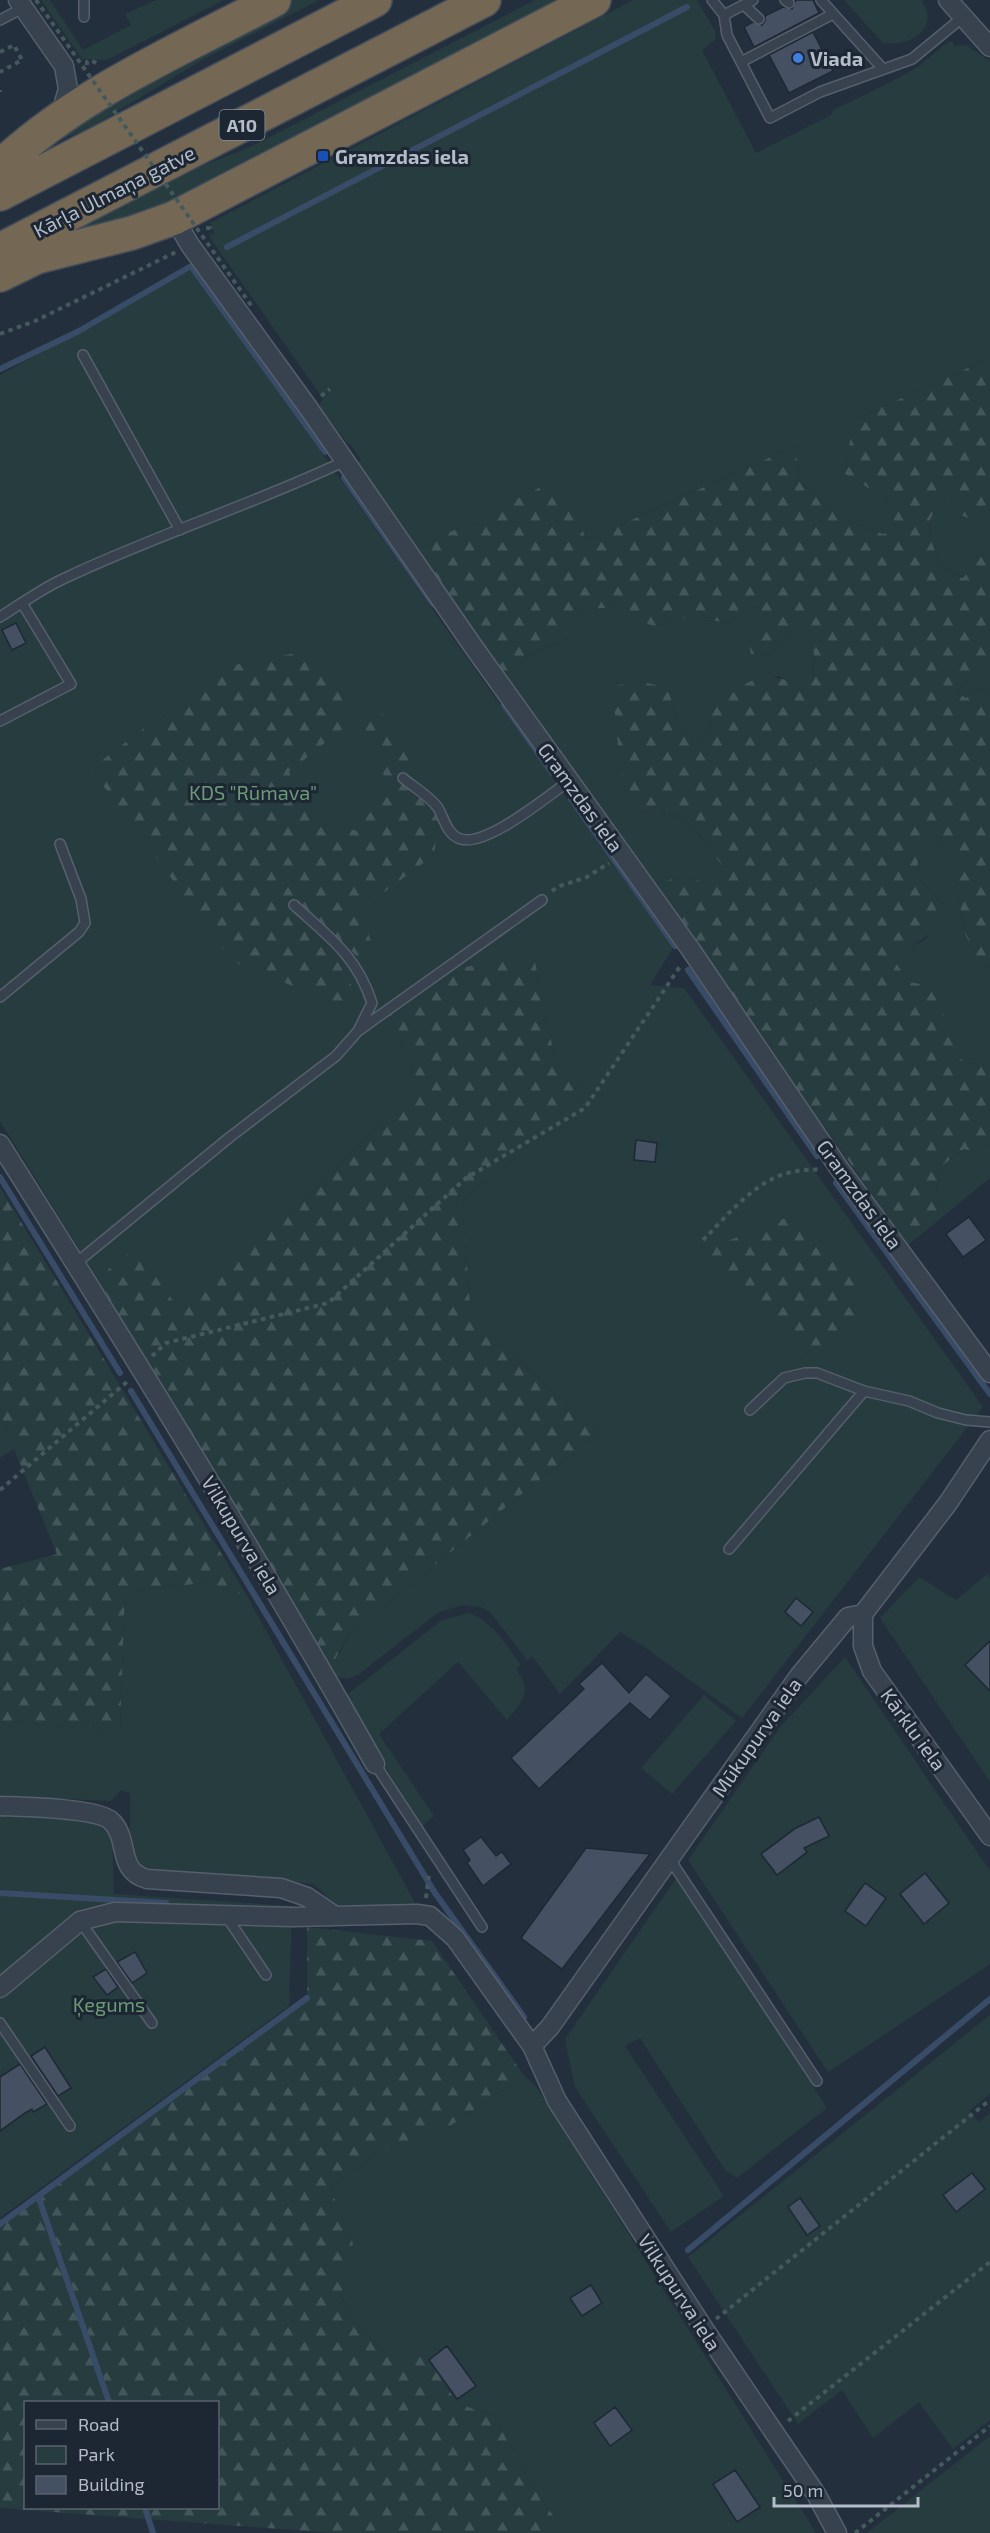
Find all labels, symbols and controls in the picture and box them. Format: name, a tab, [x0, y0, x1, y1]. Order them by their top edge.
place label: Viada	[810, 46, 863, 70]
marker: Viada	[791, 51, 805, 65]
road number: A10	[220, 110, 264, 140]
street label: Kārļa Ulmaņa gatve	[29, 140, 200, 244]
place label: Gramzdas iela	[335, 144, 469, 168]
marker: Gramzdas iela	[316, 149, 330, 163]
street label: Gramzdas iela	[533, 738, 629, 856]
park label: KDS "Rūmava"	[189, 780, 317, 804]
street label: Gramzdas iela	[812, 1135, 908, 1253]
street label: Vilkupurva iela	[197, 1471, 287, 1599]
street label: Mūkupurva iela	[706, 1673, 806, 1801]
street label: Kārklu iela	[876, 1683, 952, 1775]
park label: Ķegums	[73, 1992, 145, 2018]
street label: Vilkupurva iela	[633, 2229, 727, 2355]
legend	[24, 2401, 219, 2509]
text: Road	[78, 2413, 119, 2435]
text: Park	[78, 2443, 115, 2465]
scale bar	[774, 2470, 918, 2508]
text: Building	[78, 2473, 145, 2495]
text: 50 m	[783, 2479, 823, 2501]

